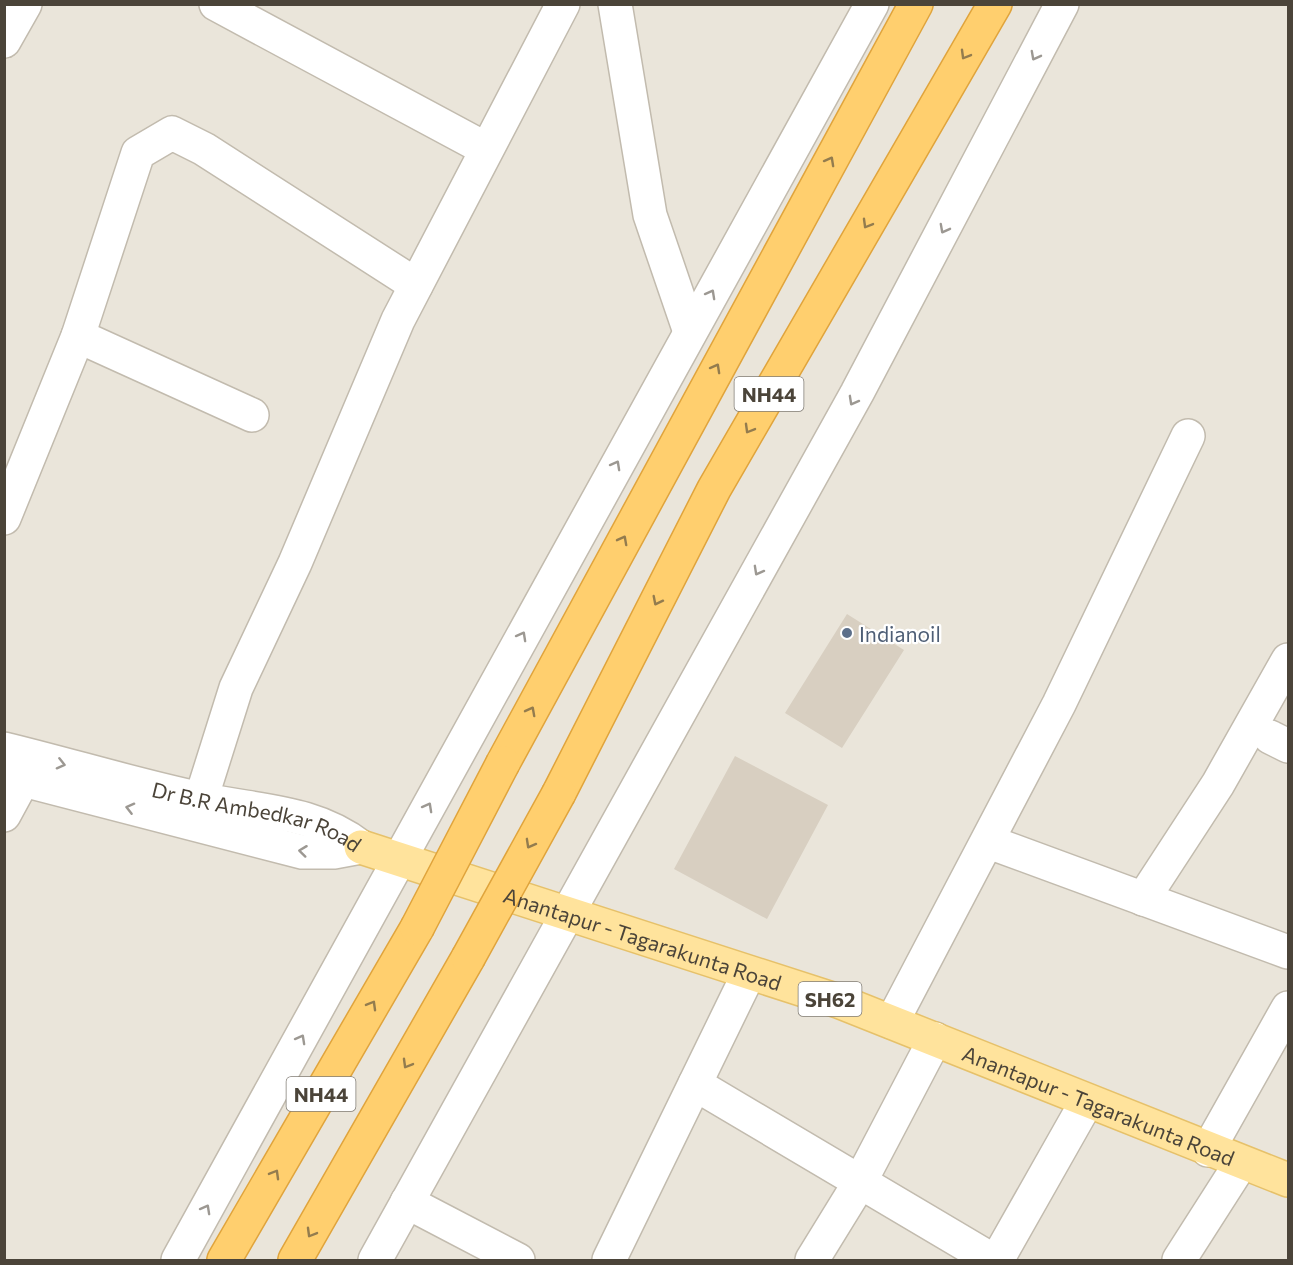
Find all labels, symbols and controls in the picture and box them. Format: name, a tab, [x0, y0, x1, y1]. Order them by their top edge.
one-way arrow	[961, 49, 972, 59]
one-way arrow	[1031, 50, 1042, 61]
one-way arrow	[823, 157, 835, 167]
one-way arrow	[863, 218, 875, 228]
one-way arrow	[940, 222, 951, 233]
one-way arrow	[704, 290, 715, 300]
one-way arrow	[709, 364, 720, 375]
road number: NH44	[734, 377, 804, 411]
one-way arrow	[849, 395, 860, 405]
one-way arrow	[744, 423, 756, 433]
one-way arrow	[609, 460, 620, 471]
one-way arrow	[616, 536, 627, 546]
one-way arrow	[754, 565, 765, 576]
one-way arrow	[653, 595, 664, 605]
place label: Indianoil	[859, 621, 941, 646]
marker: Indianoil	[840, 626, 854, 640]
one-way arrow	[515, 631, 526, 642]
one-way arrow	[524, 707, 535, 718]
one-way arrow	[56, 756, 66, 769]
street label: Dr B.R Ambedkar Road	[150, 776, 367, 856]
one-way arrow	[125, 802, 135, 815]
one-way arrow	[421, 802, 432, 813]
one-way arrow	[526, 838, 538, 848]
one-way arrow	[299, 845, 308, 857]
street label: Anantapur - Tagarakunta Road	[501, 881, 785, 994]
road number: SH62	[798, 982, 862, 1016]
one-way arrow	[365, 1001, 377, 1011]
one-way arrow	[294, 1034, 305, 1045]
street label: Anantapur - Tagarakunta Road	[959, 1039, 1239, 1170]
one-way arrow	[403, 1057, 414, 1068]
road number: NH44	[286, 1077, 356, 1111]
one-way arrow	[267, 1169, 279, 1180]
one-way arrow	[199, 1205, 210, 1215]
one-way arrow	[306, 1227, 318, 1237]

